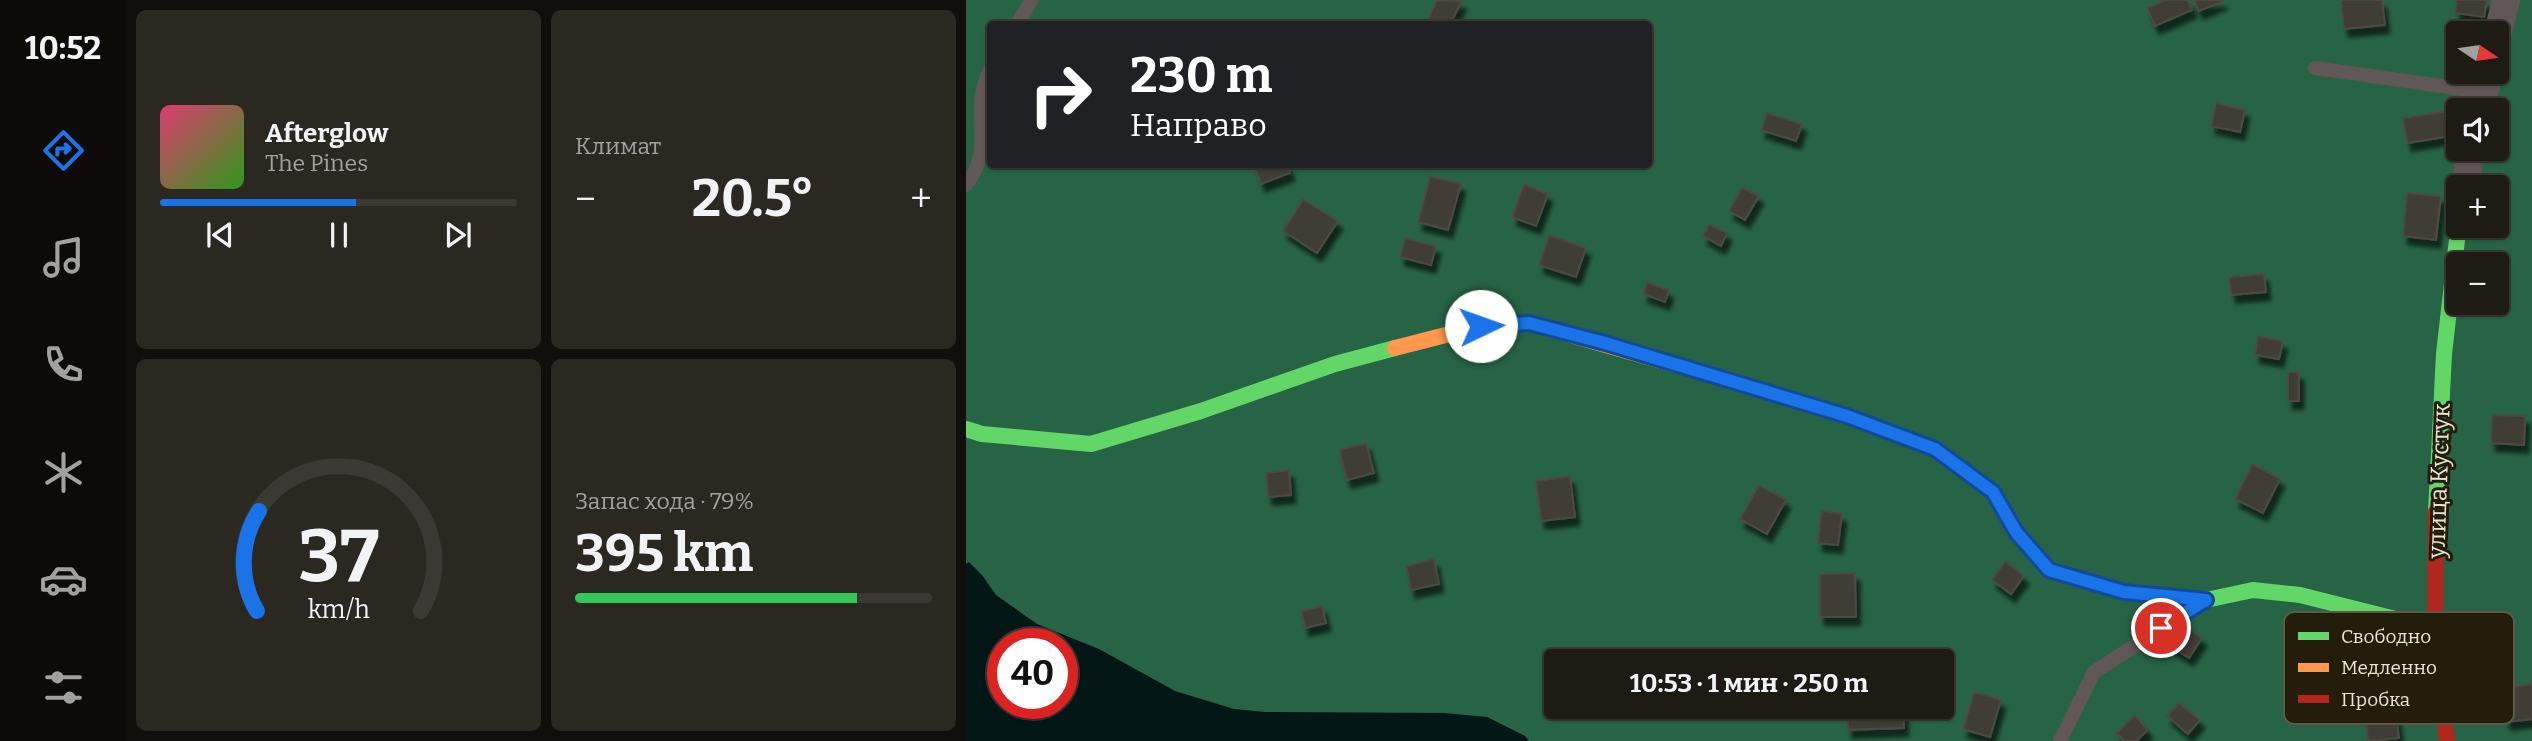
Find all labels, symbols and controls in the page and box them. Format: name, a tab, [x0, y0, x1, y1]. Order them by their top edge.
north arrow	[2446, 21, 2510, 84]
map controls	[2446, 21, 2509, 315]
text: 10:52	[25, 29, 101, 67]
text: 230 m	[1130, 46, 1273, 105]
icon: right	[1015, 49, 1106, 140]
button: sound	[2446, 98, 2509, 161]
text: Направо	[1130, 106, 1267, 144]
text: Afterglow	[265, 118, 388, 149]
icon: directions	[39, 126, 88, 175]
text: Климат	[575, 132, 661, 160]
text: The Pines	[265, 149, 368, 177]
text: 20.5°	[692, 167, 815, 230]
button: +	[2446, 175, 2509, 238]
text: −	[575, 176, 596, 222]
text: +	[910, 176, 932, 222]
icon: previous	[201, 216, 239, 254]
icon: pause	[320, 216, 358, 254]
icon: next	[439, 216, 477, 254]
icon: music	[39, 233, 88, 282]
button: −	[2446, 252, 2509, 315]
position arrow	[1444, 289, 1518, 363]
icon: phone	[39, 340, 88, 389]
street label: улица Кустук	[2422, 403, 2456, 560]
icon: climate	[39, 448, 88, 497]
text: Запас хода · 79%	[575, 487, 754, 515]
text: 37	[298, 513, 379, 600]
text: 395 km	[575, 522, 753, 585]
icon: car	[39, 555, 88, 604]
text: km/h	[308, 595, 370, 625]
pin	[2131, 598, 2191, 658]
icon: arrive	[2142, 609, 2180, 647]
legend	[2284, 612, 2514, 724]
text: Свободно	[2341, 625, 2431, 648]
speed limit sign: 40	[987, 628, 1078, 719]
text: Медленно	[2341, 656, 2437, 679]
icon: filters	[39, 663, 88, 712]
text: 10:53 · 1 мин · 250 m	[1630, 668, 1868, 699]
text: Пробка	[2341, 688, 2411, 711]

